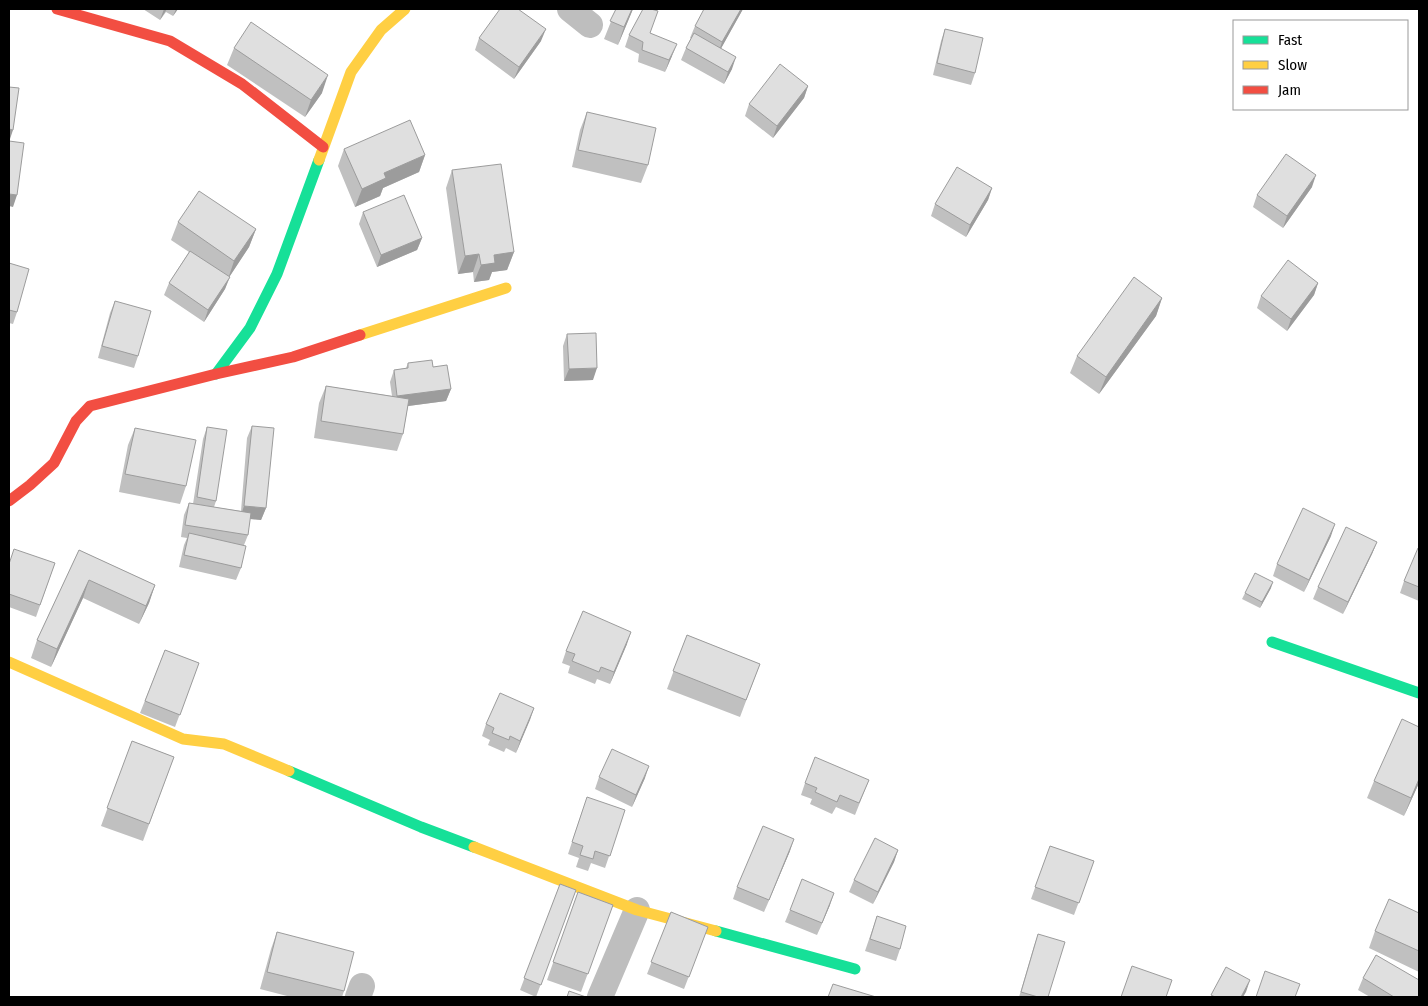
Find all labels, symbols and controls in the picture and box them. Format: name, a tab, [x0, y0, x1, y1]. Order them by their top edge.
legend	[1233, 20, 1408, 110]
text: Fast	[1278, 31, 1302, 49]
text: Slow	[1278, 56, 1307, 74]
text: Jam	[1278, 81, 1301, 99]

